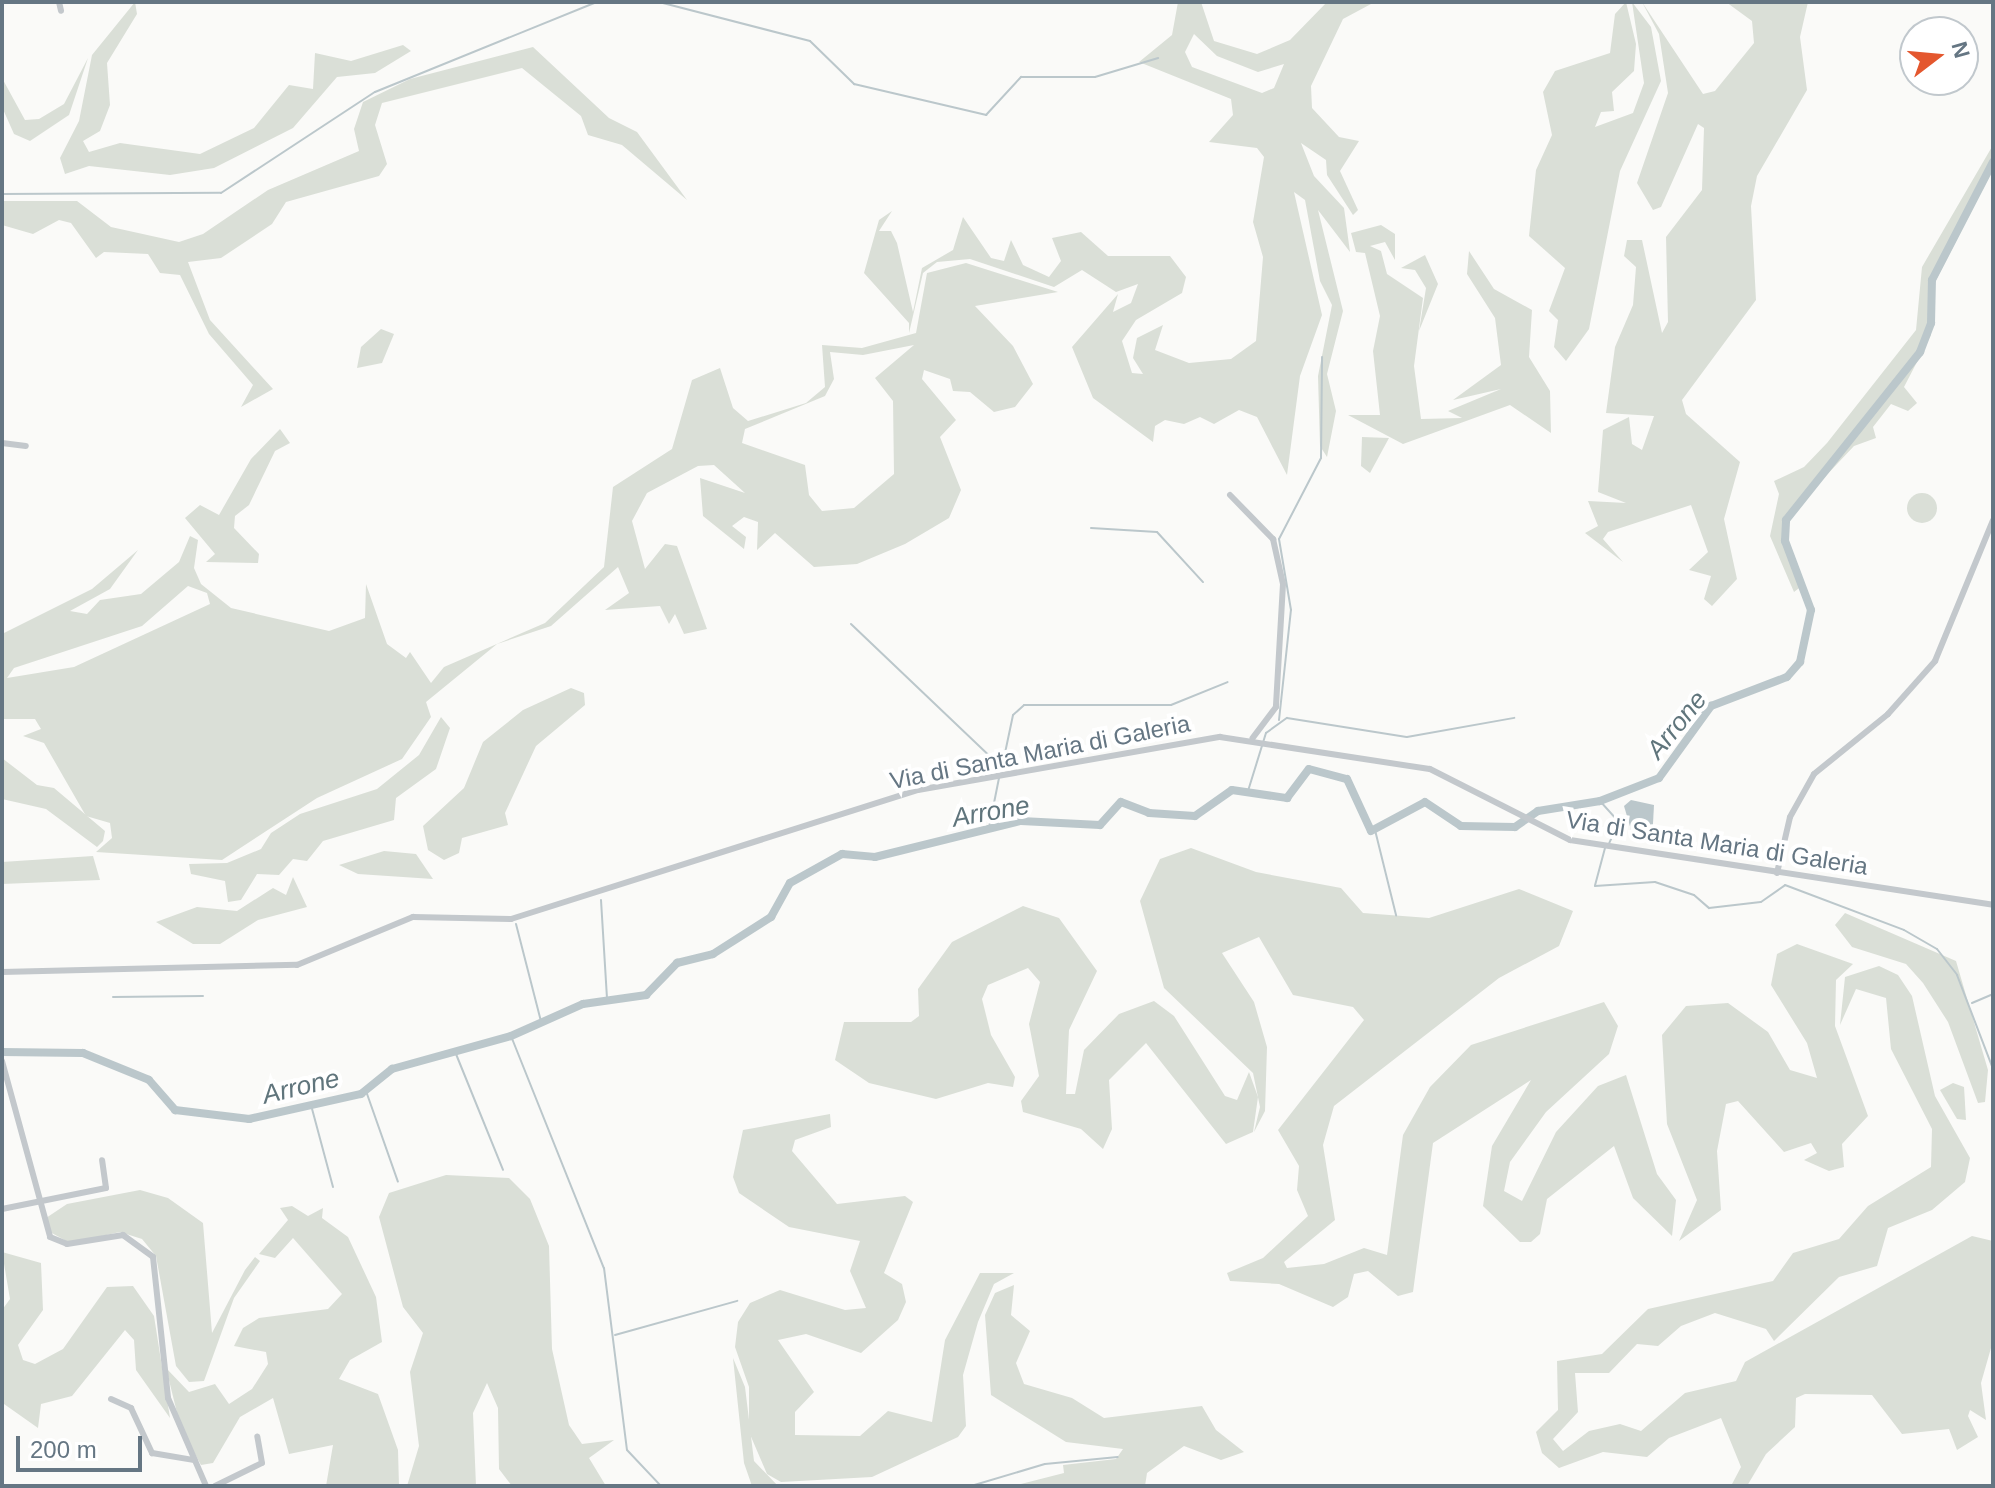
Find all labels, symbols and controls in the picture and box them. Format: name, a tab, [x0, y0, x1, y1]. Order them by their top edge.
north arrow	[1899, 16, 1979, 96]
text: N	[1946, 39, 1975, 61]
water label: Arrone	[1640, 685, 1714, 765]
street label: Via di Santa Maria di Galeria	[888, 709, 1192, 795]
water label: Arrone	[950, 790, 1032, 834]
street label: Via di Santa Maria di Galeria	[1564, 805, 1870, 881]
water label: Arrone	[259, 1063, 343, 1111]
scale bar	[20, 1420, 146, 1470]
text: 200 m	[30, 1436, 97, 1463]

